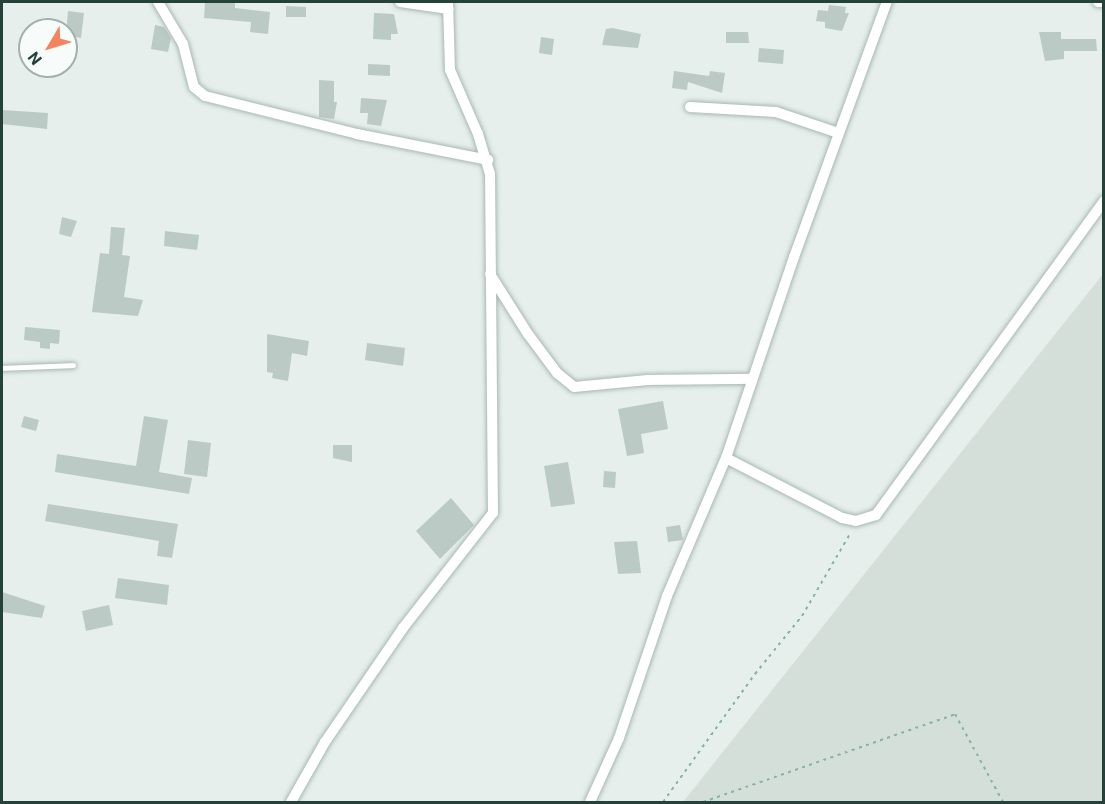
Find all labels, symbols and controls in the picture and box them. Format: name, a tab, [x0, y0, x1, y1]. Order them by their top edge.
north arrow	[18, 18, 78, 78]
text: N	[24, 48, 46, 68]

